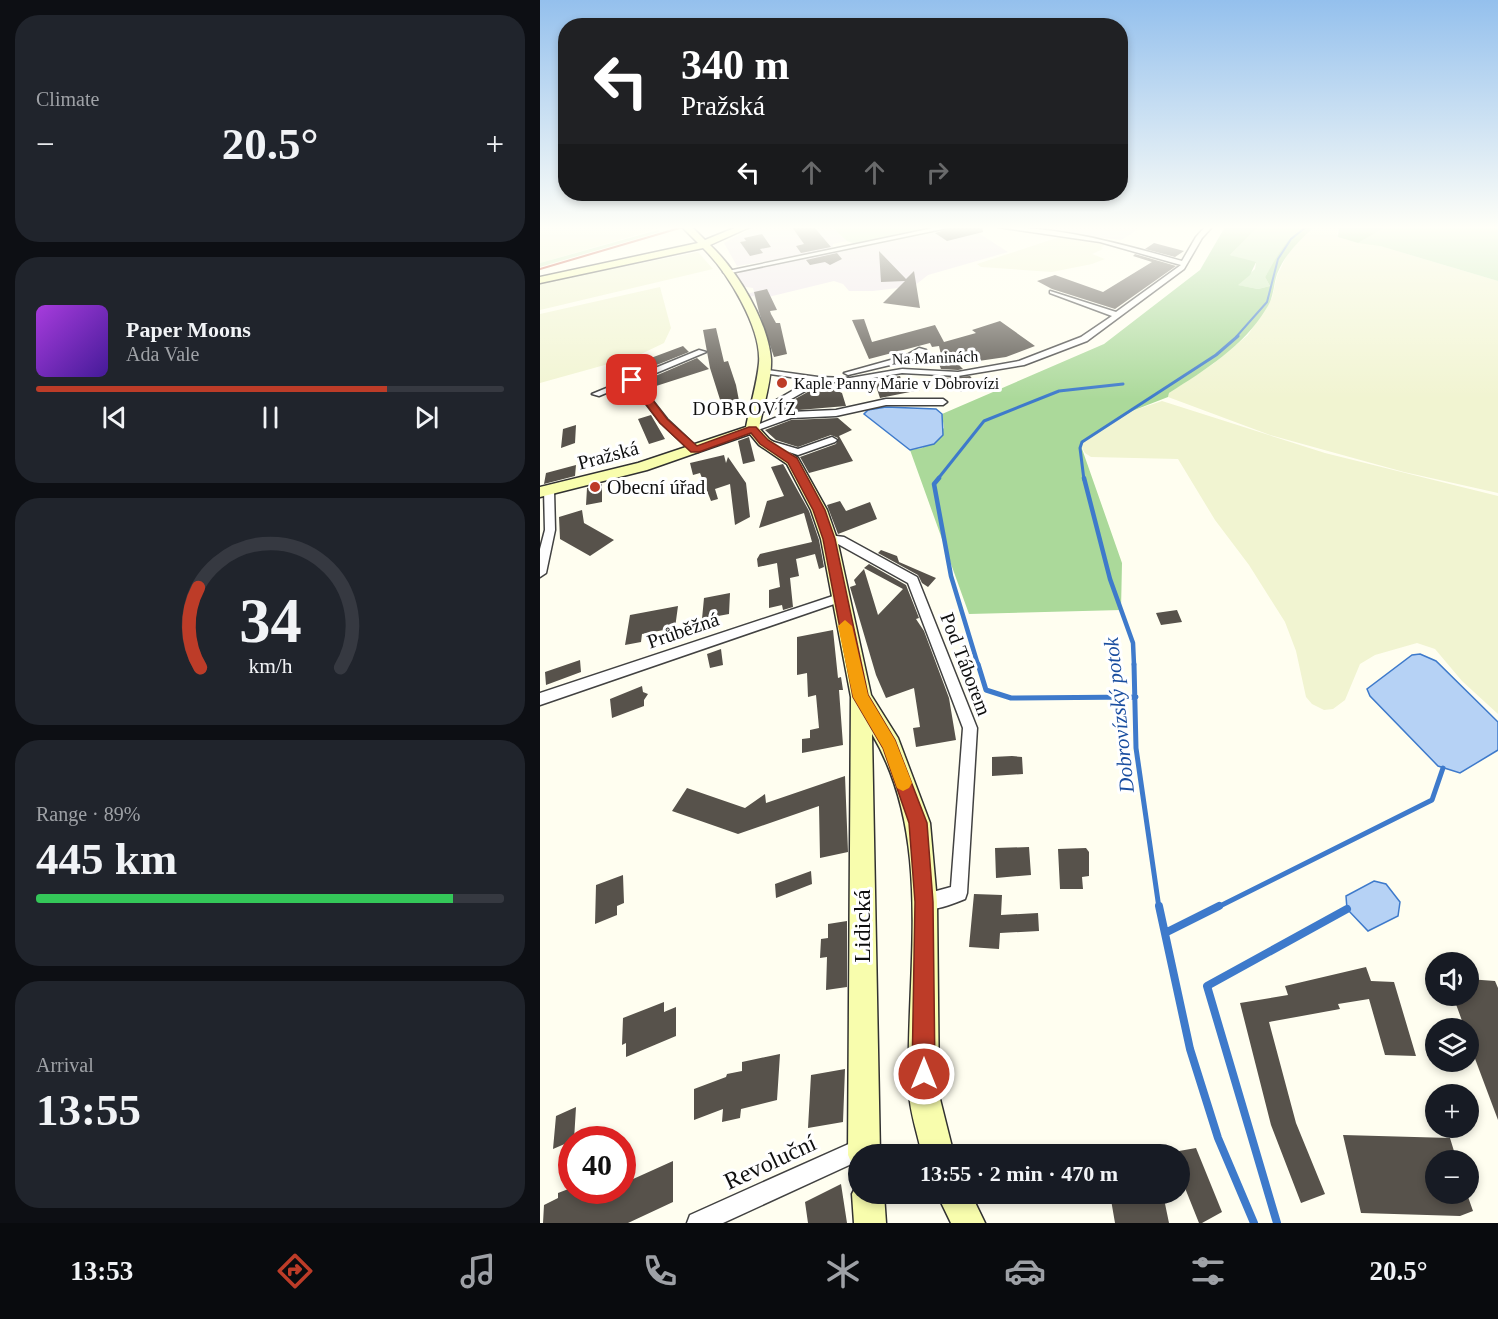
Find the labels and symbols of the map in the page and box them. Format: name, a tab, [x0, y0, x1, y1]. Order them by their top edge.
street label: Na Maninách	[891, 347, 979, 368]
pin	[606, 354, 657, 405]
place label: Kaple Panny Marie v Dobrovízi	[794, 375, 1000, 393]
marker: Kaple Panny Marie v Dobrovízi	[775, 376, 789, 390]
district label: DOBROVÍZ	[693, 398, 798, 419]
street label: Pražská	[575, 436, 641, 474]
place label: Obecní úřad	[607, 476, 705, 498]
marker: Obecní úřad	[588, 480, 602, 494]
street label: Průběžná	[644, 607, 722, 653]
street label: Pod Táborem	[936, 610, 996, 719]
water label: Dobrovízský potok	[1099, 635, 1139, 795]
street label: Lidická	[849, 889, 875, 963]
position arrow	[892, 1042, 956, 1106]
speed limit sign: 40	[558, 1126, 636, 1204]
street label: Revoluční	[720, 1129, 820, 1195]

